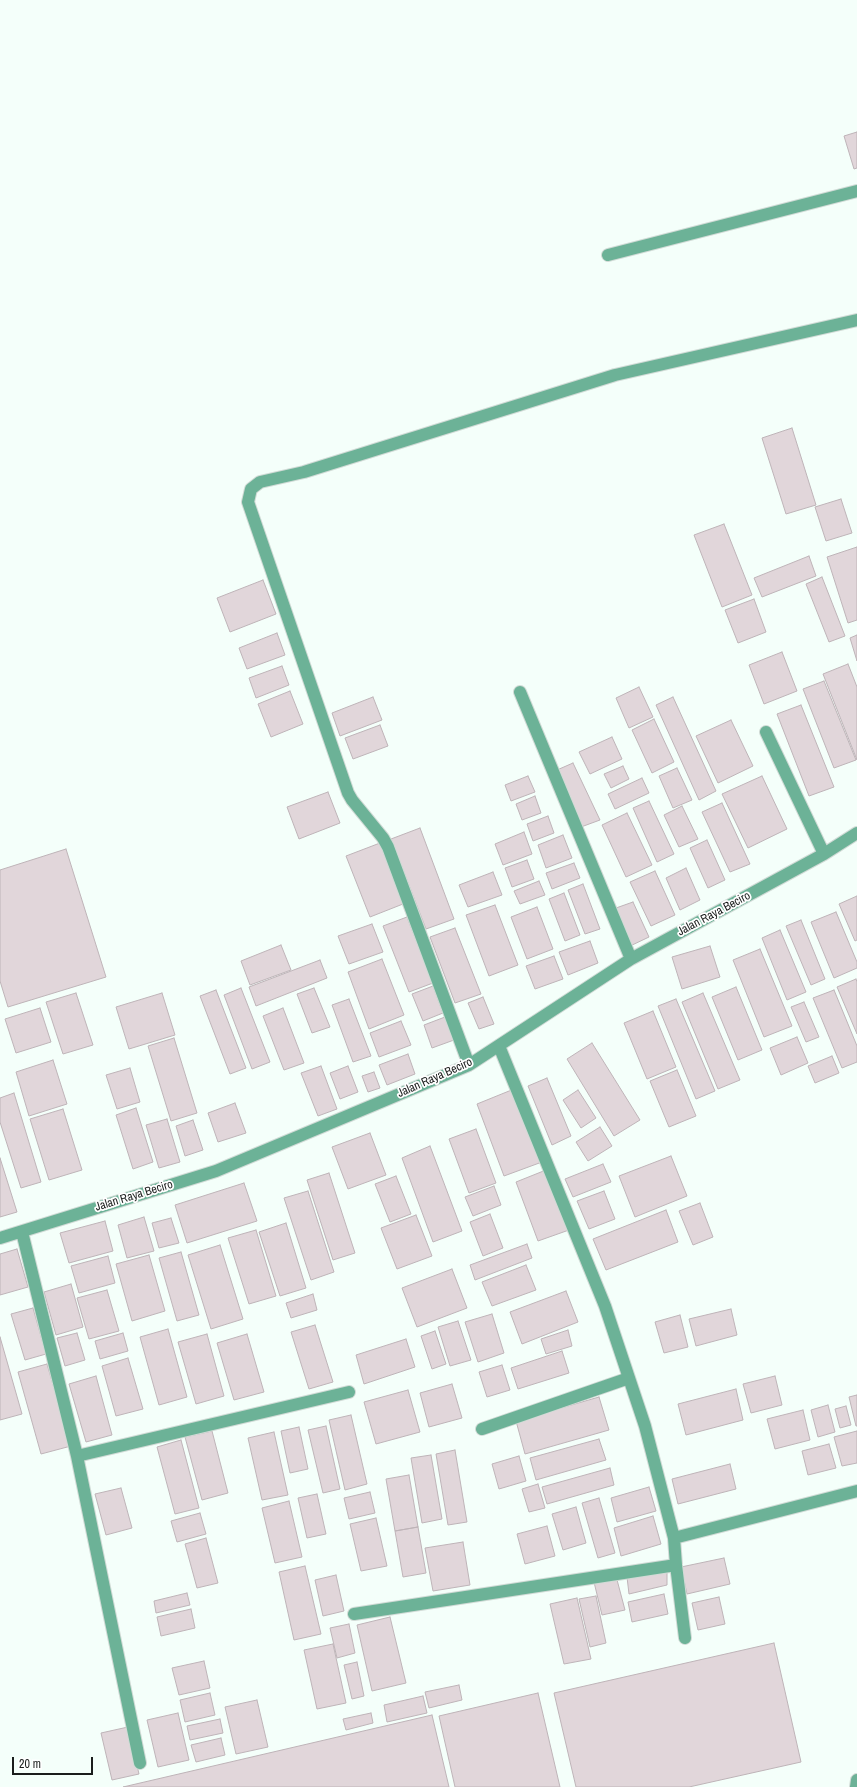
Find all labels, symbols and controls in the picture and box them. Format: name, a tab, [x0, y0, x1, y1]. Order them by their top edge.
street label: Jalan Raya Beciro	[675, 889, 753, 939]
street label: Jalan Raya Beciro	[395, 1055, 475, 1101]
street label: Jalan Raya Beciro	[93, 1177, 175, 1215]
scale bar	[14, 1749, 95, 1775]
text: 20 m	[19, 1756, 41, 1772]

